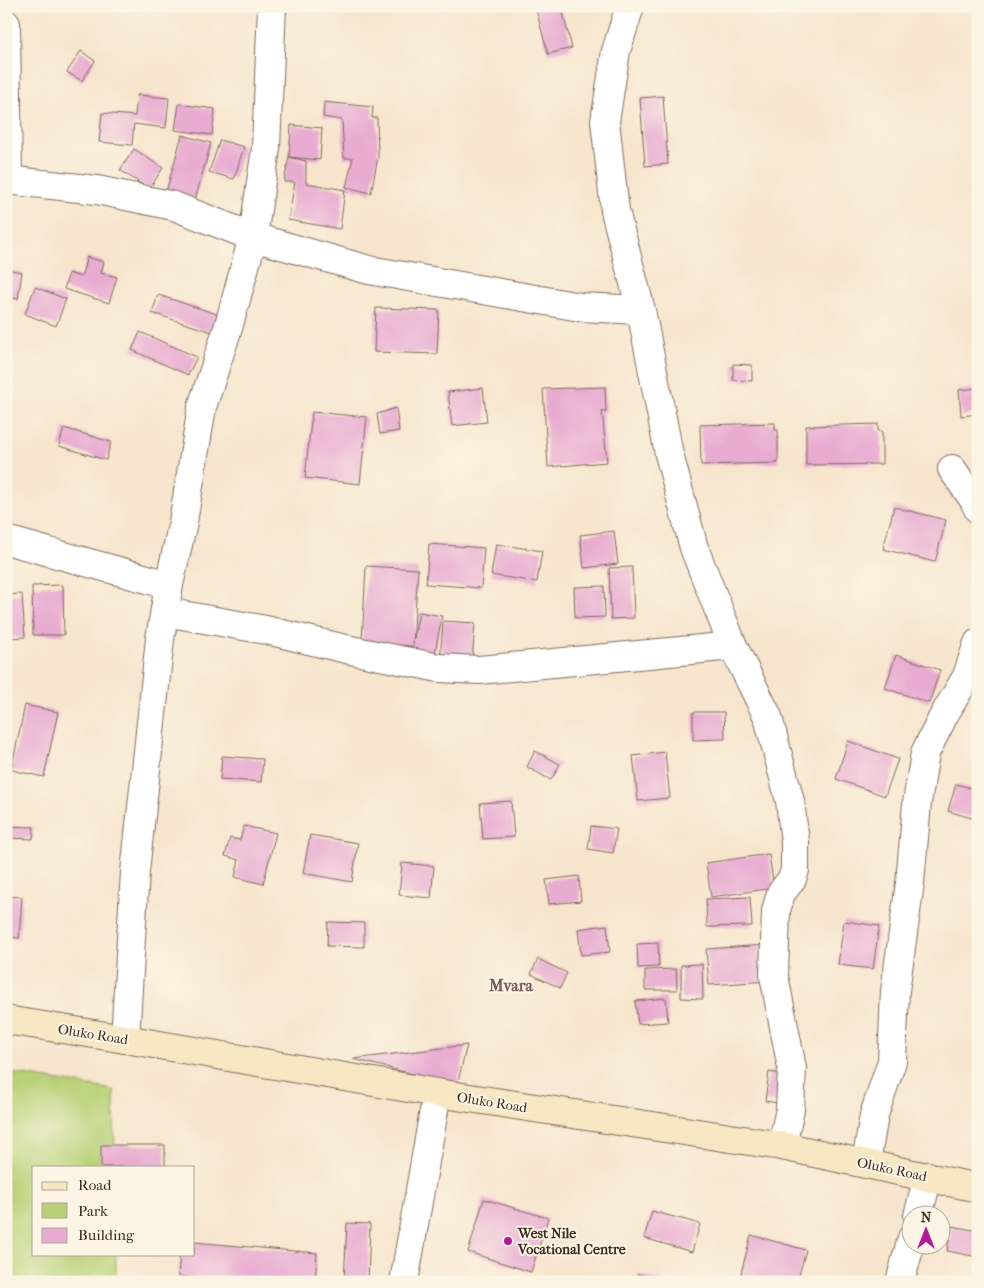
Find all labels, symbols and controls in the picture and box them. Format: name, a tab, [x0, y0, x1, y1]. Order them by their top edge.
district label: Mvara	[488, 976, 533, 995]
street label: Oluko Road	[57, 1021, 130, 1049]
street label: Oluko Road	[456, 1089, 529, 1117]
street label: Oluko Road	[855, 1154, 929, 1185]
legend	[32, 1166, 195, 1256]
text: Road	[78, 1176, 112, 1194]
text: Park	[78, 1202, 108, 1220]
north arrow	[902, 1206, 952, 1256]
text: N	[921, 1209, 932, 1226]
place label: West Nile Vocational Centre	[517, 1225, 626, 1258]
text: Building	[78, 1226, 135, 1244]
marker: West Nile Vocational Centre	[502, 1235, 514, 1247]

